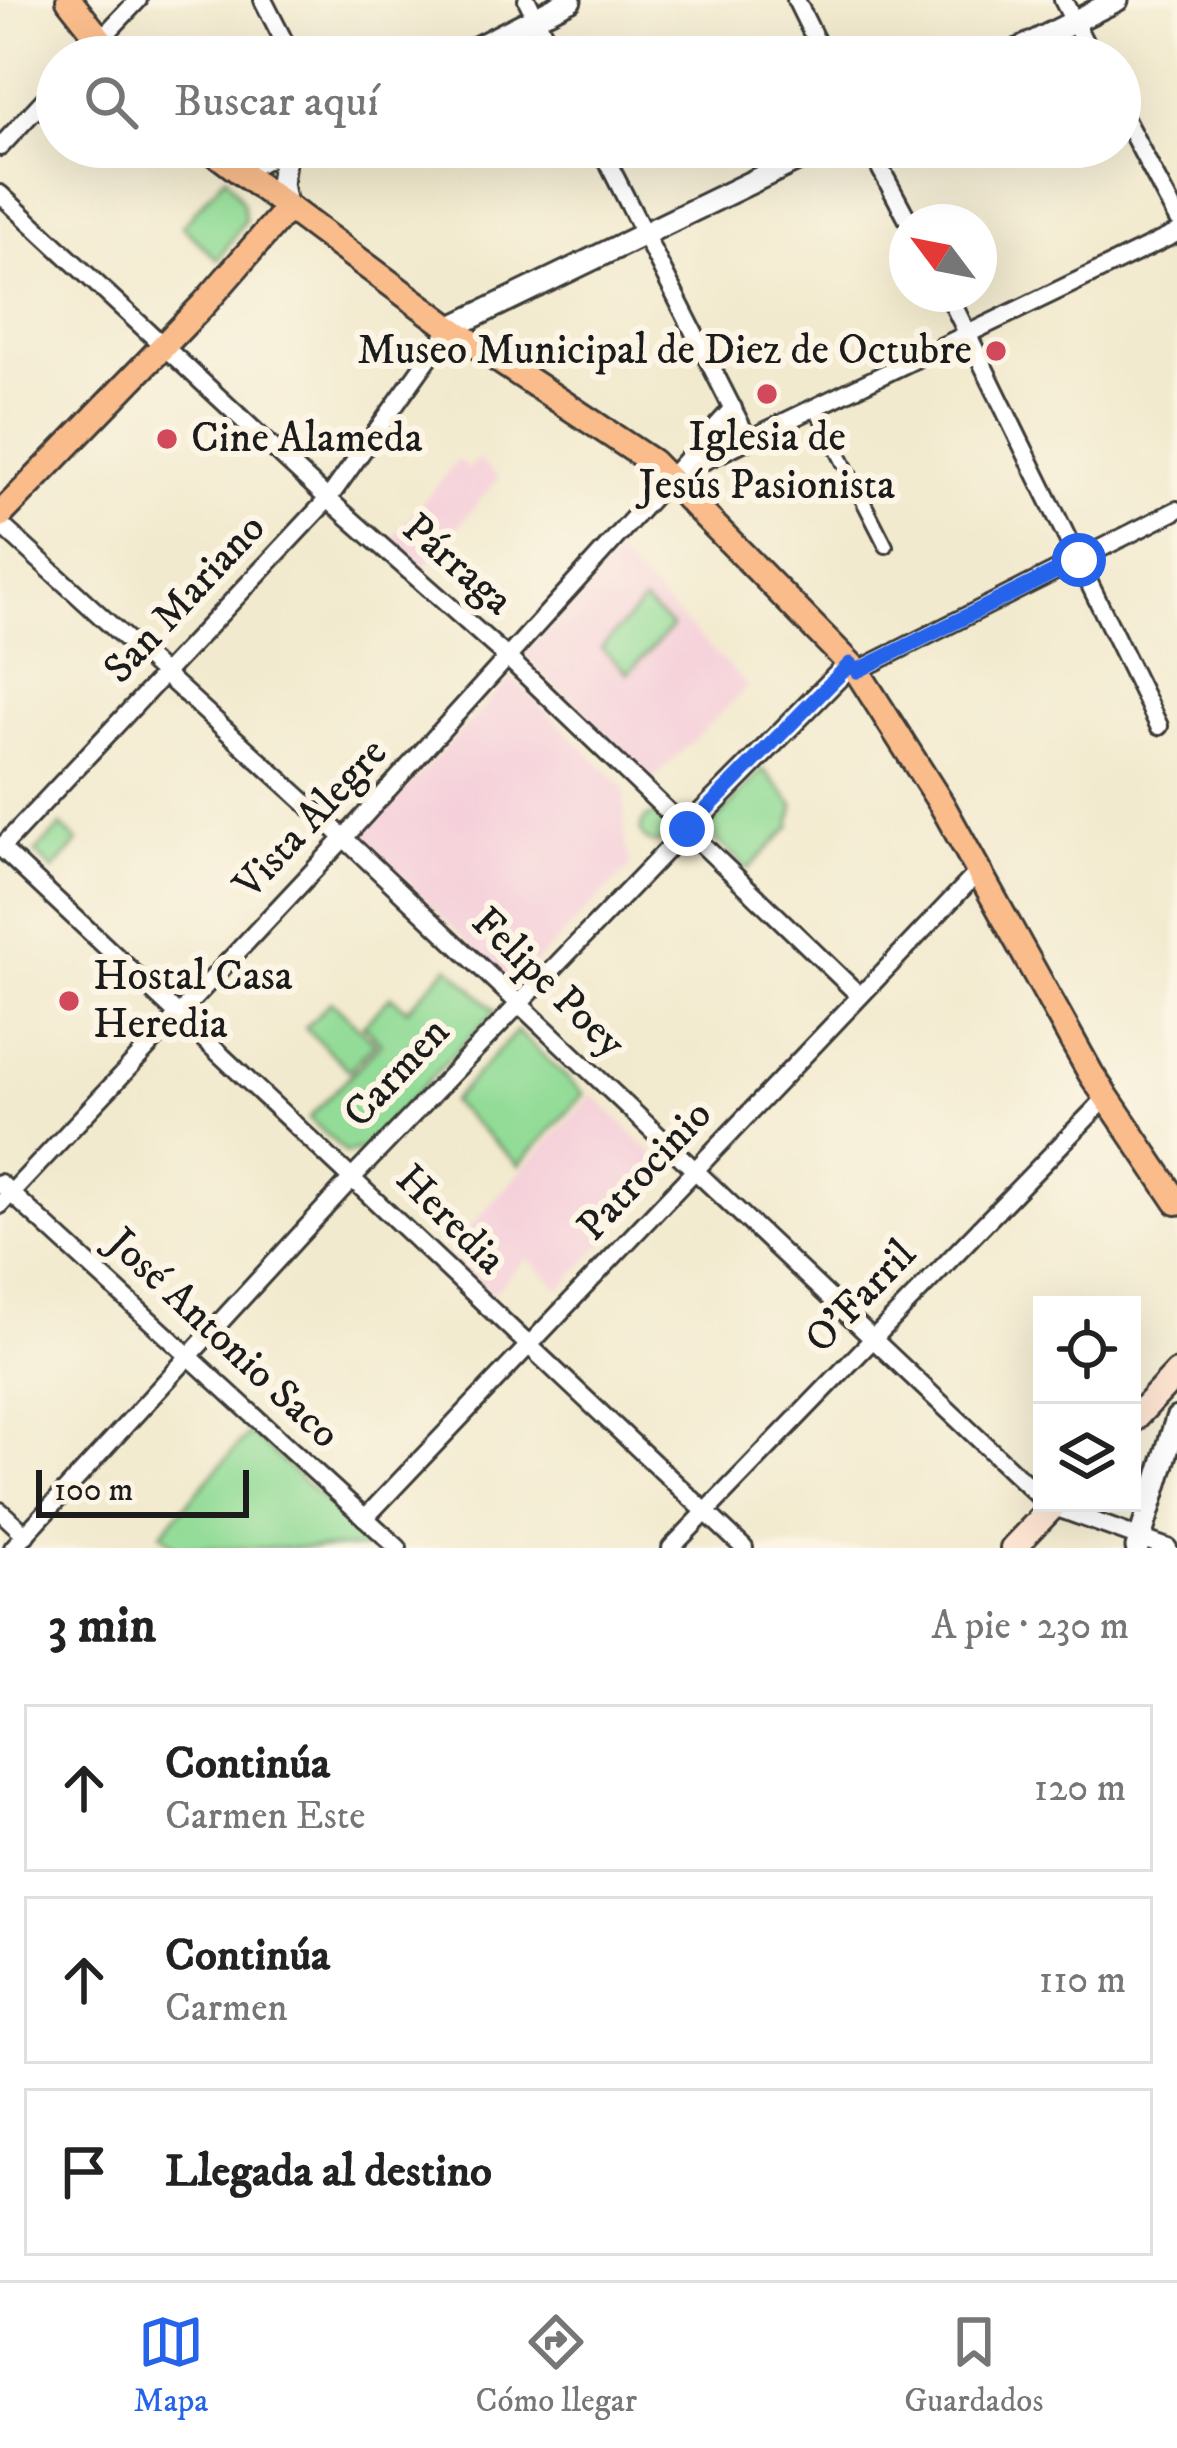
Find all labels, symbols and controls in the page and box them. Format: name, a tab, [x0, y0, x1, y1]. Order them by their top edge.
search box	[36, 36, 1141, 168]
icon: search	[78, 69, 144, 135]
text: Buscar aquí	[174, 74, 379, 130]
north arrow	[889, 204, 997, 312]
place label: Museo Municipal de Diez de Octubre	[357, 325, 972, 377]
marker: Museo Municipal de Diez de Octubre	[983, 338, 1009, 364]
marker: Iglesia de Jesús Pasionista	[754, 381, 780, 407]
place label: Iglesia de Jesús Pasionista	[635, 412, 895, 512]
place label: Cine Alameda	[191, 413, 423, 465]
marker: Cine Alameda	[154, 426, 180, 452]
street label: San Mariano	[93, 503, 277, 695]
street label: Párraga	[391, 503, 523, 627]
route start	[1052, 533, 1106, 587]
street label: Vista Alegre	[223, 728, 399, 911]
route end	[660, 802, 714, 856]
street label: Felipe Poey	[460, 897, 637, 1070]
place label: Hostal Casa Heredia	[93, 951, 293, 1051]
marker: Hostal Casa Heredia	[56, 988, 82, 1014]
street label: Carmen	[333, 1007, 461, 1139]
street label: Patrocinio	[567, 1090, 723, 1252]
street label: Heredia	[384, 1154, 516, 1286]
street label: José Antonio Saco	[93, 1215, 350, 1460]
street label: O'Farril	[795, 1229, 928, 1365]
map controls	[1033, 1296, 1141, 1512]
button: locate	[1033, 1296, 1141, 1404]
button: layers	[1033, 1404, 1141, 1512]
scale bar	[36, 1464, 249, 1517]
text: 100 m	[54, 1470, 133, 1511]
text: 3 min	[48, 1594, 156, 1658]
text: A pie · 230 m	[932, 1602, 1129, 1651]
text: Continúa	[165, 1736, 330, 1792]
icon: ahead	[51, 1755, 117, 1821]
text: 120 m	[1034, 1764, 1126, 1813]
text: Carmen Este	[165, 1792, 365, 1841]
text: Continúa	[165, 1928, 330, 1984]
icon: ahead	[51, 1947, 117, 2013]
text: 110 m	[1039, 1956, 1126, 2005]
text: Carmen	[165, 1984, 288, 2033]
icon: arrive	[51, 2139, 117, 2205]
text: Llegada al destino	[165, 2144, 492, 2200]
tab: Mapa	[134, 2309, 208, 2422]
tab: Cómo llegar	[476, 2309, 637, 2422]
tab: Guardados	[904, 2309, 1043, 2422]

